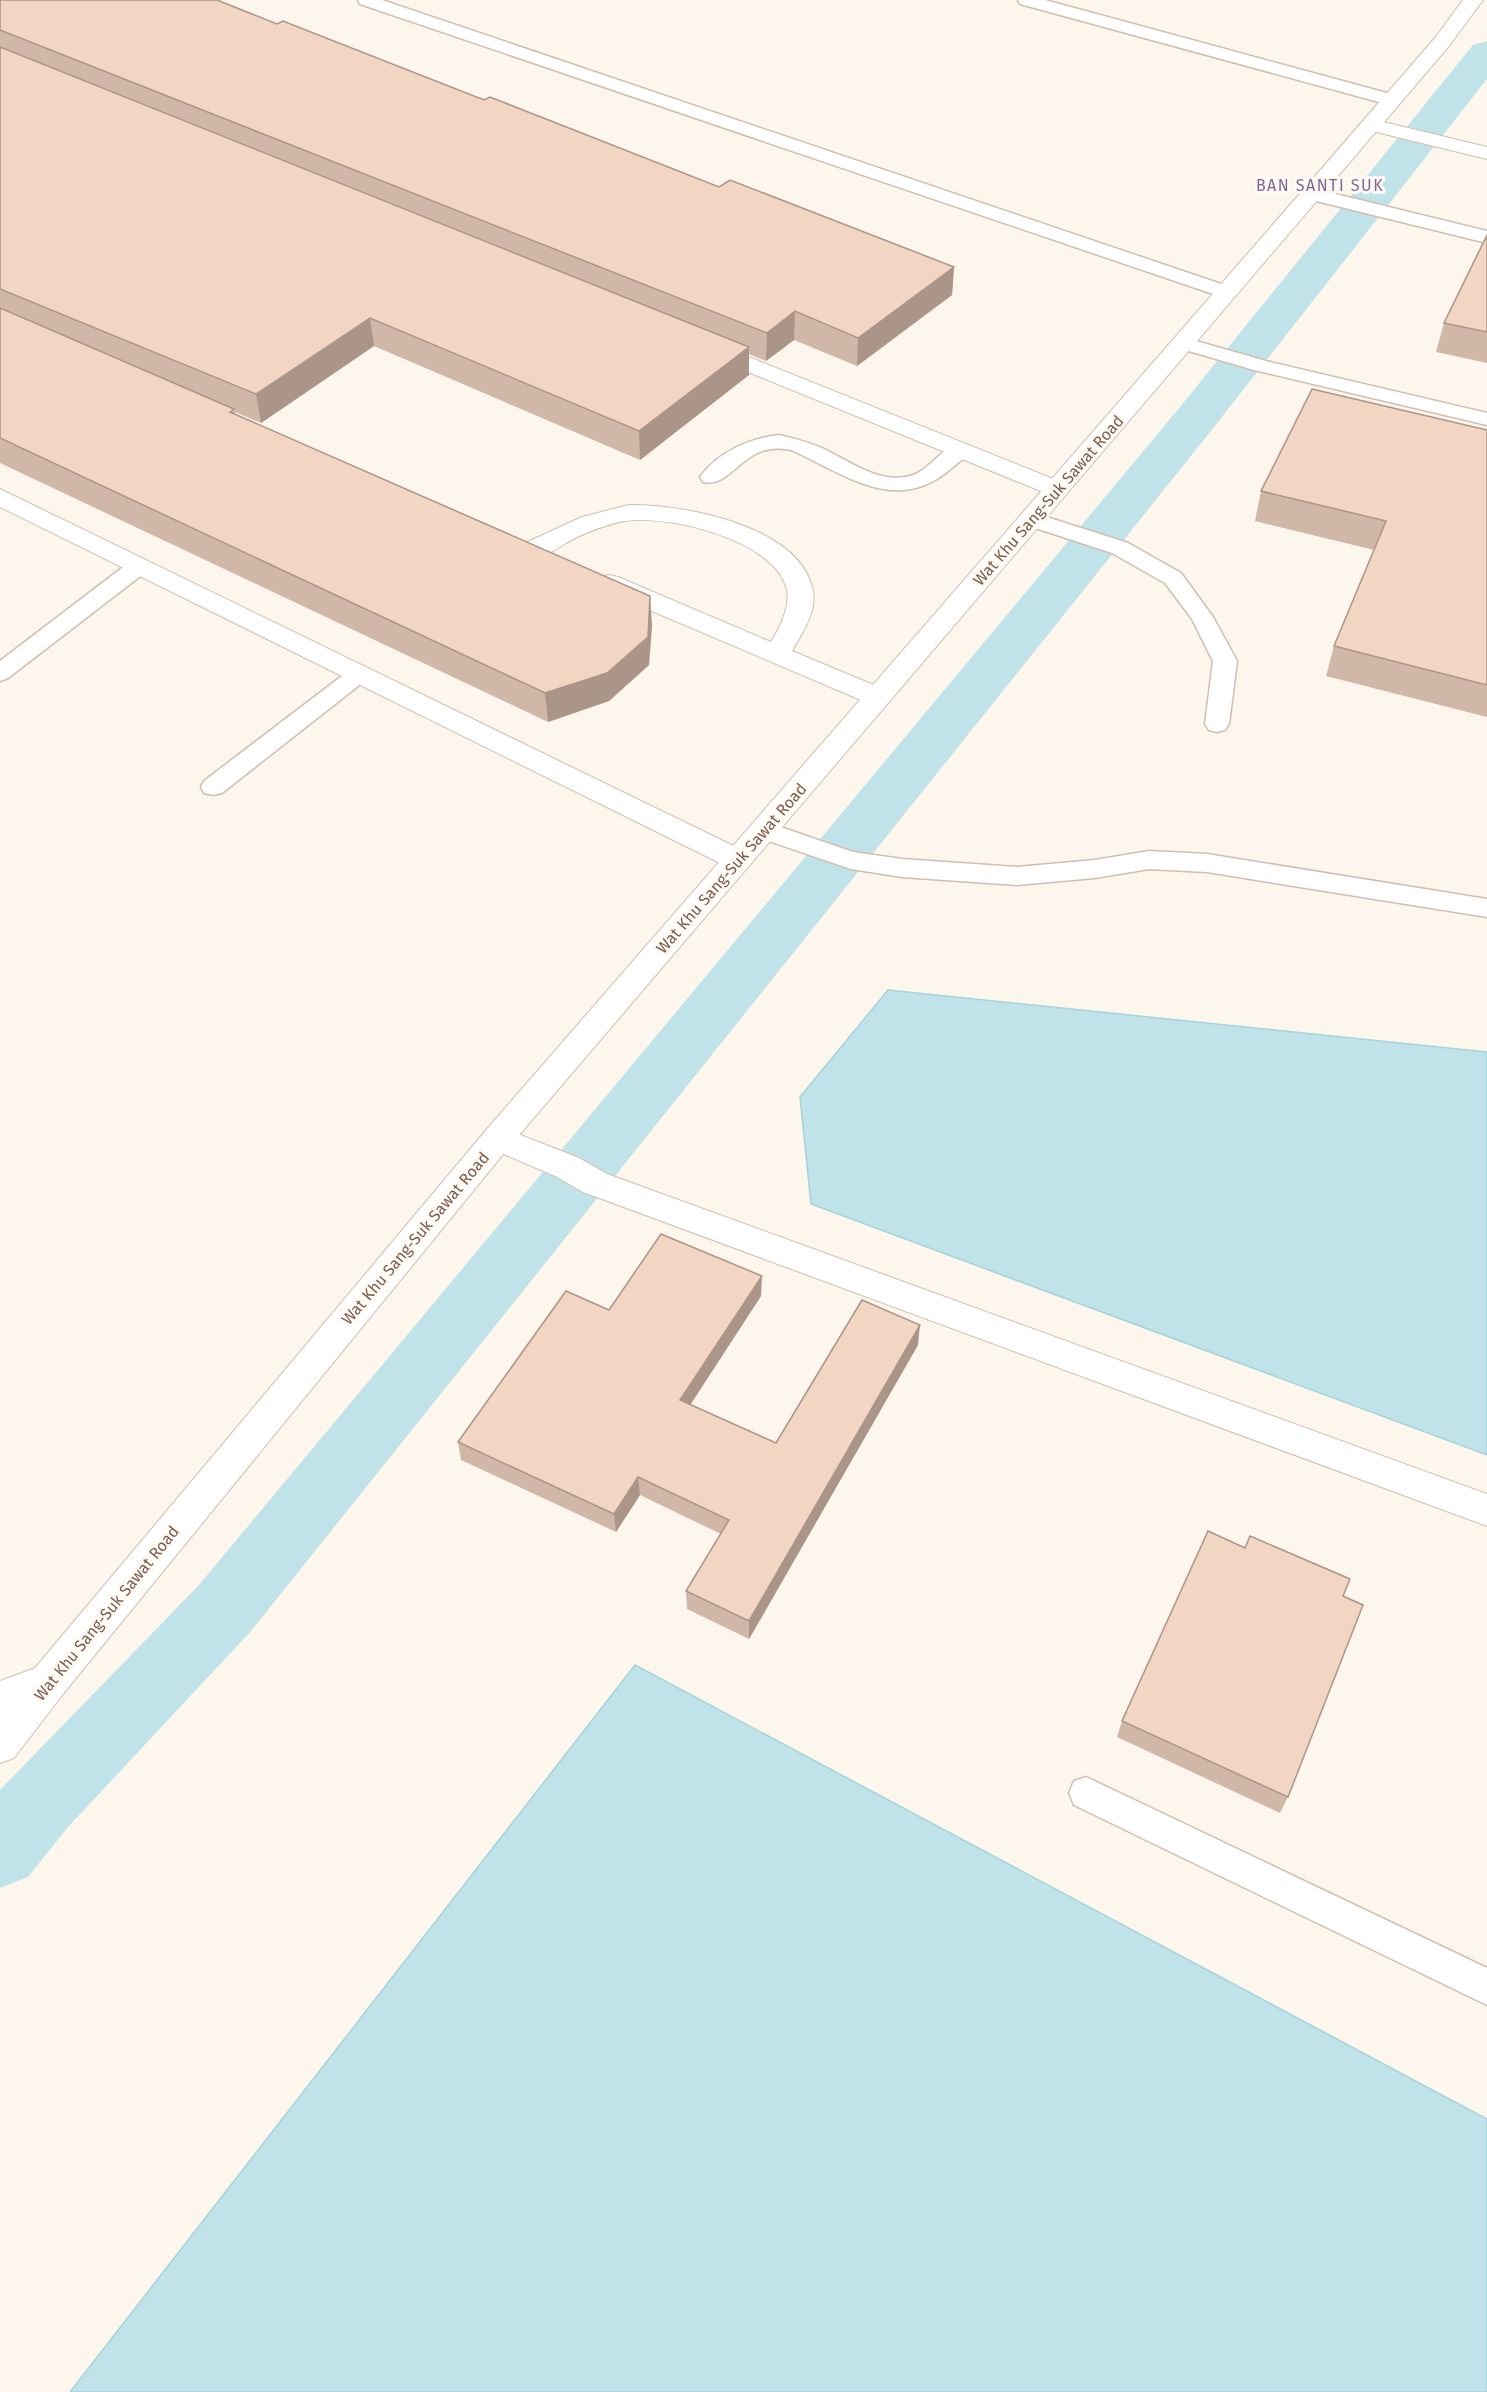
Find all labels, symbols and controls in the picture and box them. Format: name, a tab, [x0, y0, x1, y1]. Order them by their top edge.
district label: BAN SANTI SUK	[1256, 176, 1384, 195]
street label: Wat Khu Sang-Suk Sawat Road	[969, 411, 1127, 589]
street label: Wat Khu Sang-Suk Sawat Road	[652, 779, 810, 957]
street label: Wat Khu Sang-Suk Sawat Road	[338, 1148, 493, 1328]
street label: Wat Khu Sang-Suk Sawat Road	[30, 1522, 183, 1704]

